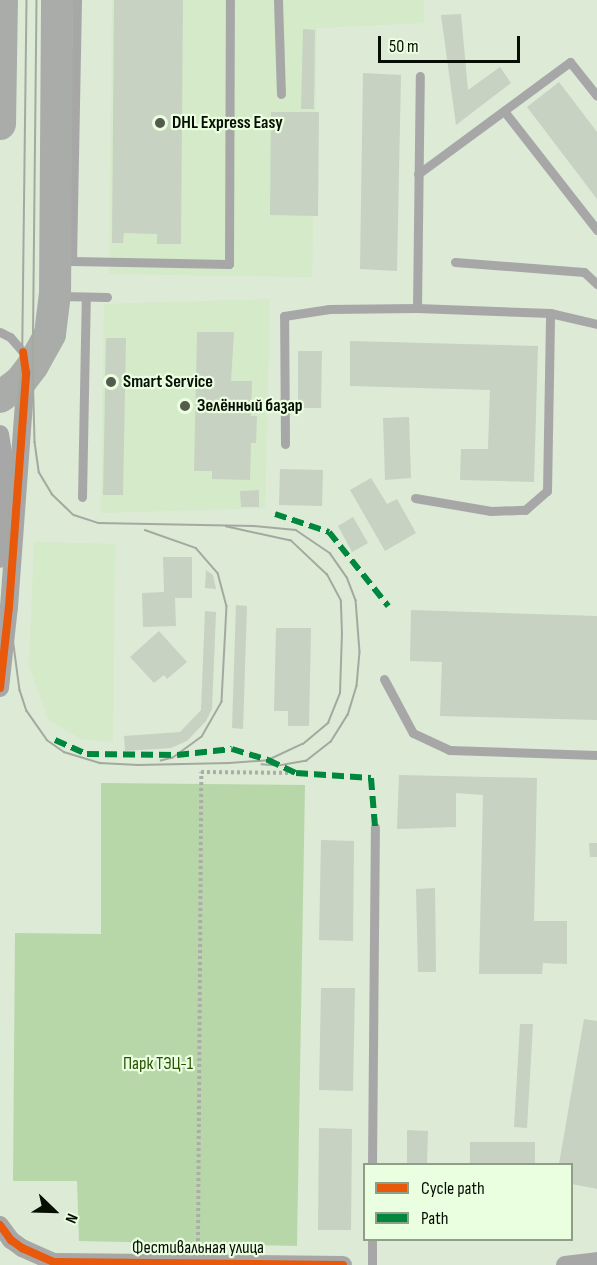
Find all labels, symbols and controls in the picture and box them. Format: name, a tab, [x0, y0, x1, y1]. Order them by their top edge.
scale bar	[381, 24, 524, 62]
text: 50 m	[389, 36, 419, 57]
place label: DHL Express Easy	[172, 112, 283, 134]
marker: DHL Express Easy	[153, 116, 167, 130]
place label: Smart Service	[123, 371, 213, 393]
marker: Smart Service	[104, 375, 118, 389]
place label: Зелённый базар	[197, 395, 303, 417]
marker: Зелённый базар	[178, 399, 192, 413]
park label: Парк ТЭЦ-1	[123, 1053, 193, 1075]
legend	[363, 1163, 573, 1241]
text: Cycle path	[421, 1178, 485, 1199]
north arrow	[24, 1181, 84, 1241]
text: Path	[421, 1208, 449, 1229]
text: N	[61, 1211, 81, 1226]
street label: Фестивальная улица	[132, 1237, 264, 1259]

